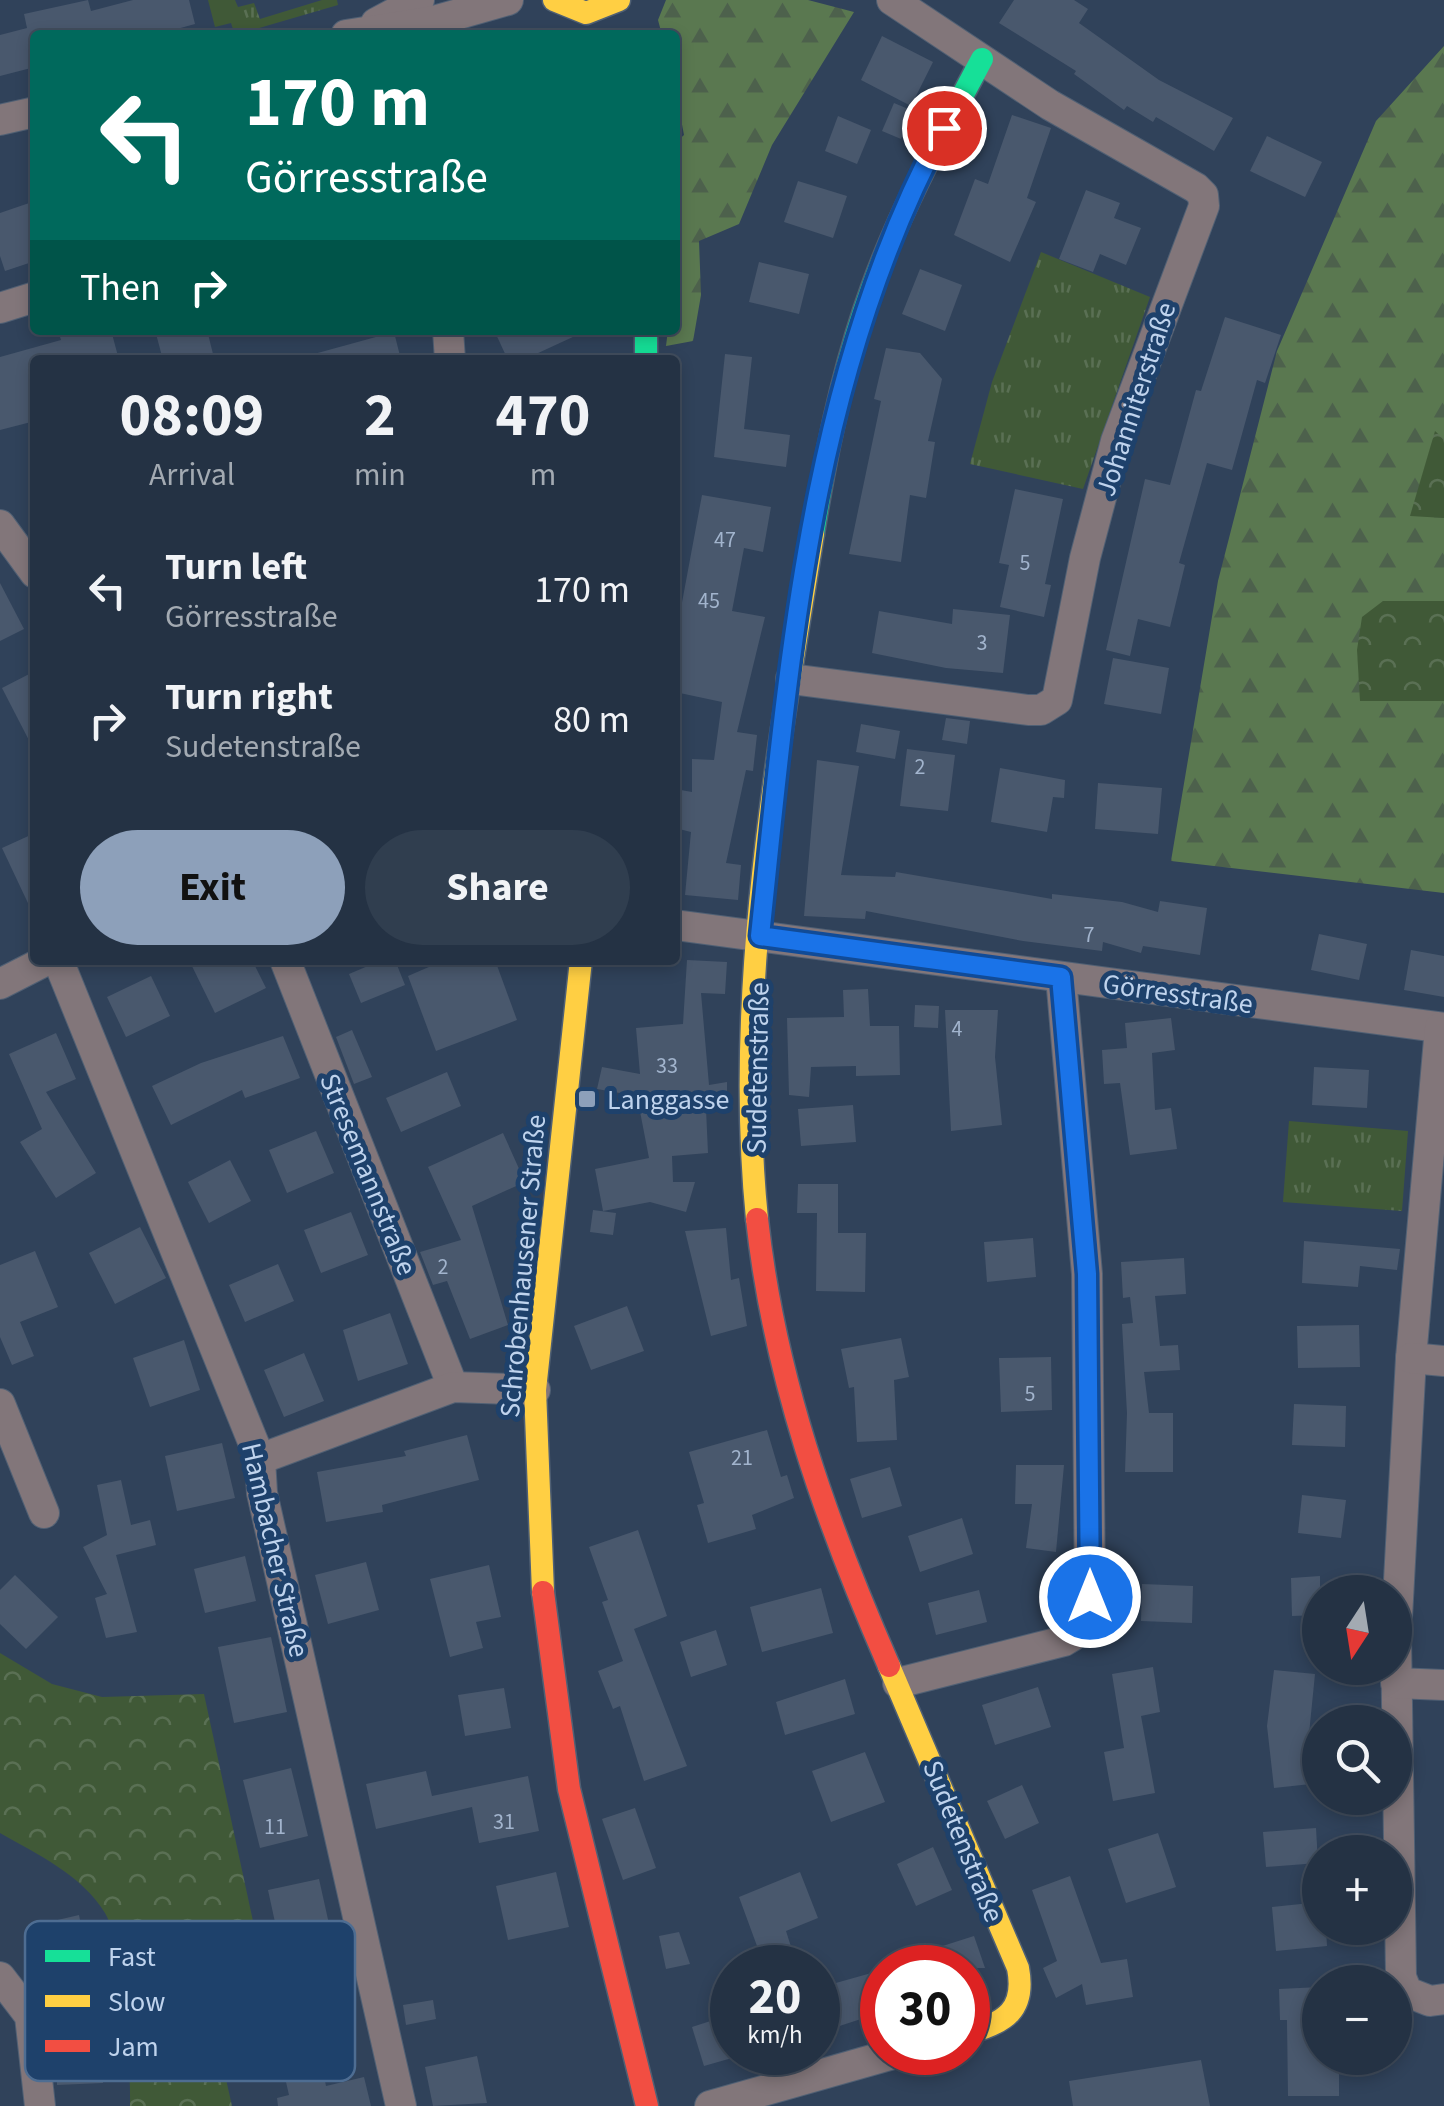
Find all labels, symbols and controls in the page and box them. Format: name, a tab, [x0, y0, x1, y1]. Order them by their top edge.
text: 170 m	[245, 53, 430, 153]
icon: left	[80, 70, 210, 200]
pin	[902, 86, 987, 171]
icon: arrive	[917, 101, 972, 156]
text: Görresstraße	[245, 146, 488, 210]
icon: right	[181, 260, 236, 315]
text: Then	[80, 261, 161, 315]
street label: Johanniterstraße	[1086, 297, 1186, 501]
text: 08:09	[120, 374, 264, 459]
text: 2	[364, 374, 396, 459]
text: 470	[495, 374, 590, 459]
text: Arrival	[149, 452, 235, 498]
text: min	[354, 452, 406, 498]
text: m	[530, 452, 556, 498]
house number: 47	[714, 524, 736, 556]
text: Turn left	[165, 540, 307, 594]
house number: 5	[1020, 547, 1030, 579]
icon: left	[80, 563, 135, 618]
text: 170 m	[534, 563, 630, 617]
house number: 45	[698, 585, 720, 617]
text: Görresstraße	[165, 594, 338, 640]
house number: 3	[977, 627, 987, 659]
text: Turn right	[165, 670, 333, 724]
icon: right	[80, 693, 135, 748]
text: 80 m	[553, 693, 630, 747]
text: Sudetenstraße	[165, 724, 361, 770]
house number: 2	[915, 751, 925, 783]
button: Exit	[80, 830, 345, 945]
button: Share	[365, 830, 630, 945]
house number: 7	[1084, 919, 1095, 951]
street label: Görresstraße	[1100, 964, 1255, 1024]
street label: Sudetenstraße	[737, 982, 779, 1154]
house number: 4	[952, 1013, 963, 1045]
house number: 33	[656, 1050, 678, 1082]
street label: Stresemannstraße	[309, 1067, 427, 1281]
place label: Langgasse	[607, 1080, 729, 1120]
marker: Langgasse	[576, 1088, 598, 1110]
street label: Schrobenhausener Straße	[490, 1113, 556, 1419]
house number: 2	[438, 1251, 448, 1283]
house number: 5	[1025, 1378, 1035, 1410]
street label: Hambacher Straße	[231, 1439, 319, 1661]
house number: 21	[731, 1442, 753, 1474]
position arrow	[1038, 1545, 1142, 1649]
north arrow	[1302, 1575, 1412, 1685]
map controls	[1302, 1575, 1412, 2075]
button: search	[1302, 1705, 1412, 1815]
street label: Sudetenstraße	[912, 1754, 1014, 1928]
house number: 31	[493, 1806, 515, 1838]
house number: 11	[264, 1811, 286, 1843]
button: +	[1302, 1835, 1412, 1945]
legend	[25, 1921, 355, 2081]
text: Fast	[108, 1937, 156, 1977]
speed limit sign: 30	[860, 1945, 990, 2075]
text: 20	[749, 1962, 801, 2033]
button: −	[1302, 1965, 1412, 2075]
text: Slow	[108, 1982, 165, 2022]
text: km/h	[747, 2017, 803, 2053]
text: Jam	[108, 2027, 159, 2067]

